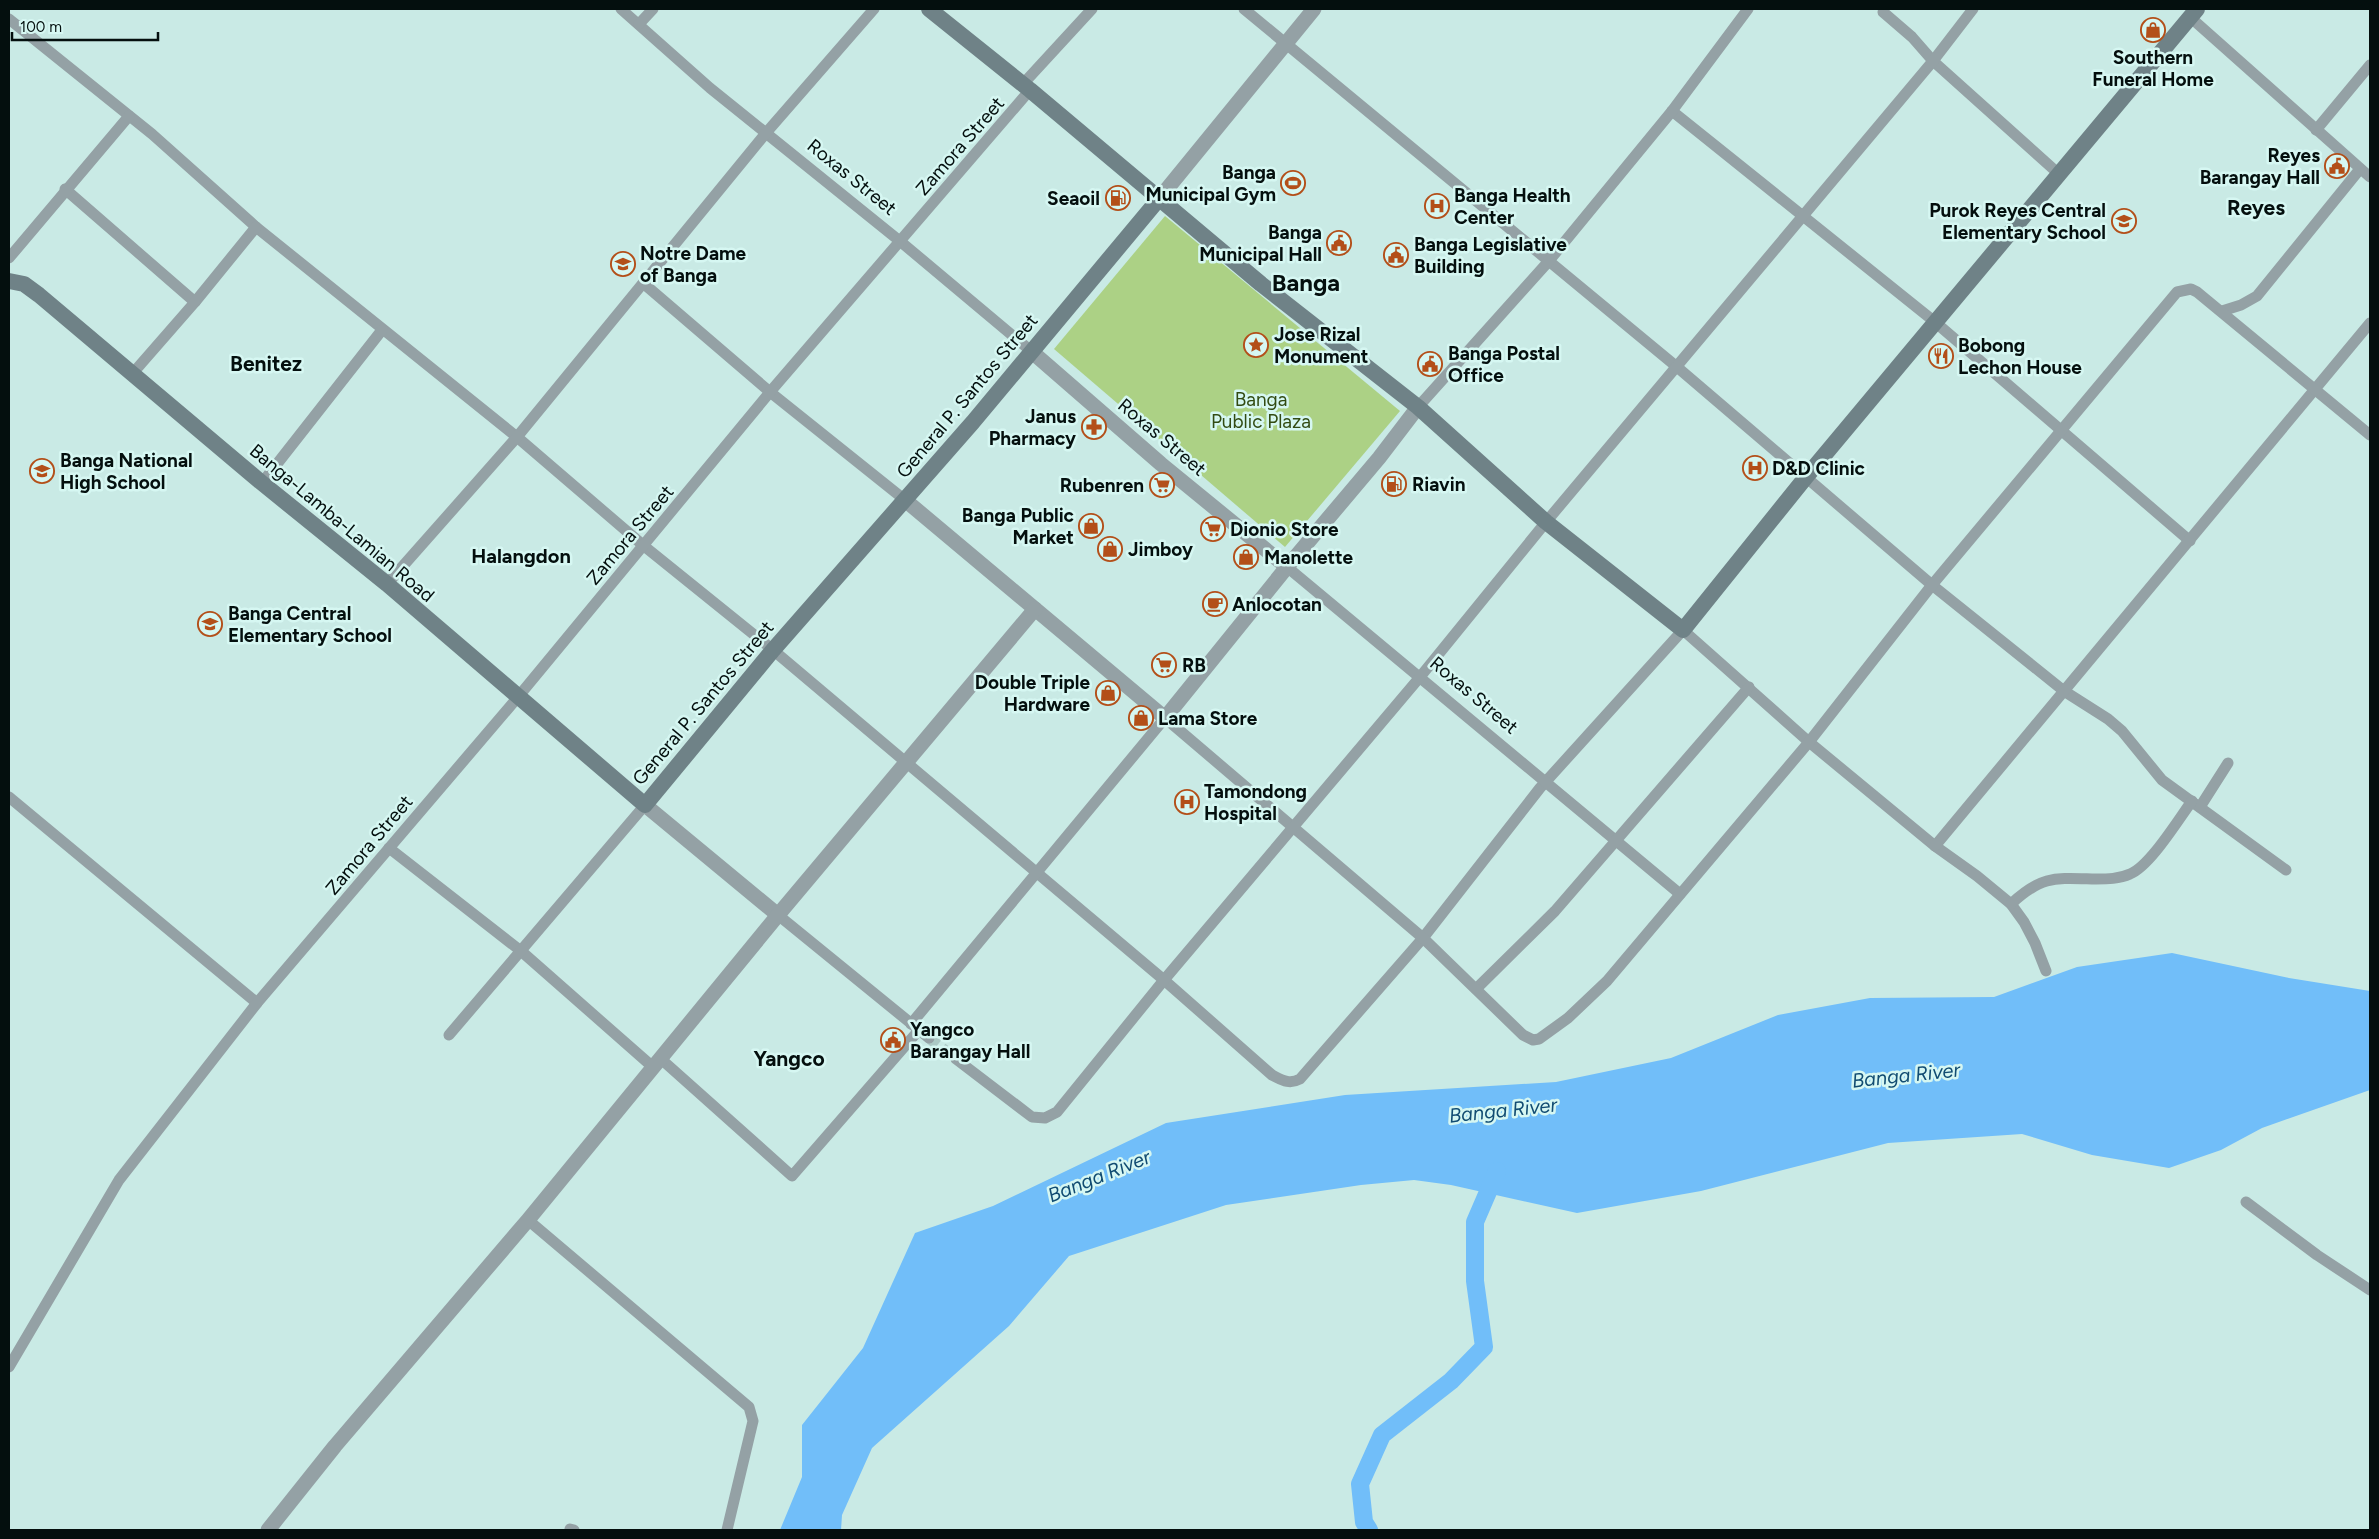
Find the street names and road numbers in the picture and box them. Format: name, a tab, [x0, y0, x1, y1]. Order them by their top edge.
street label: Zamora Street	[911, 92, 1009, 200]
street label: Roxas Street	[803, 134, 901, 220]
street label: General P. Santos Street	[892, 309, 1042, 483]
street label: Roxas Street	[1113, 393, 1211, 481]
street label: Banga-Lamba-Lamian Road	[245, 439, 439, 607]
street label: Zamora Street	[582, 480, 678, 590]
street label: General P. Santos Street	[628, 616, 778, 790]
street label: Roxas Street	[1425, 651, 1523, 739]
street label: Zamora Street	[321, 790, 417, 900]

